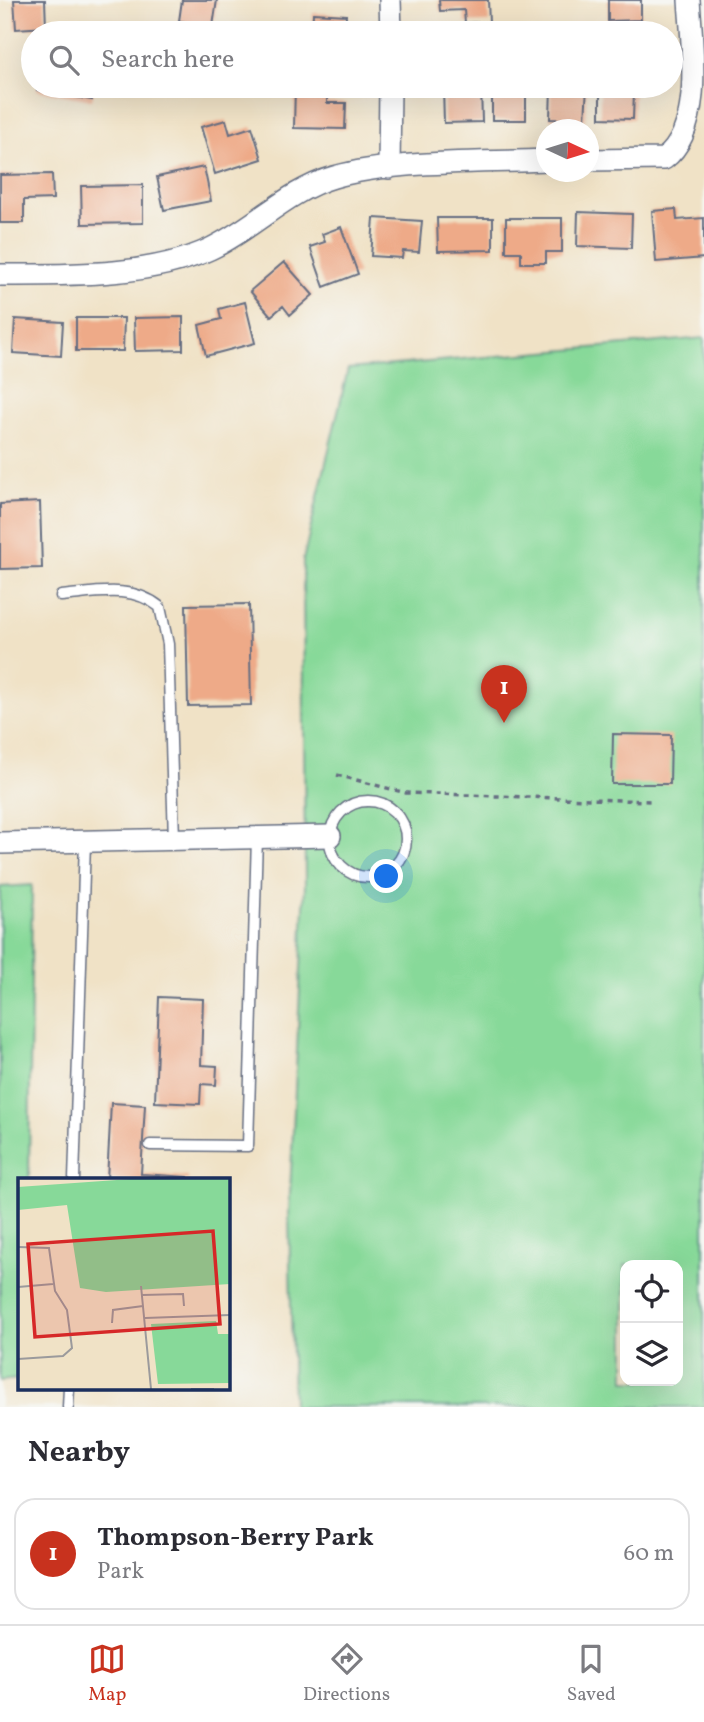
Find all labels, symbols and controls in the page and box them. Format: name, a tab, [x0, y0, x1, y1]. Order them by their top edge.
search box	[21, 21, 683, 98]
icon: search	[45, 41, 83, 79]
text: Search here	[101, 42, 234, 78]
north arrow	[536, 119, 599, 182]
pin: 1	[481, 665, 527, 723]
your location	[369, 859, 403, 893]
inset map	[18, 1178, 229, 1390]
map controls	[620, 1260, 683, 1386]
button: locate	[620, 1260, 683, 1323]
button: layers	[620, 1323, 683, 1386]
text: Nearby	[28, 1432, 130, 1474]
text: Thompson-Berry Park	[97, 1520, 374, 1556]
text: 1	[48, 1538, 58, 1570]
text: 60 m	[624, 1538, 674, 1570]
text: Park	[97, 1556, 144, 1588]
tab: Map	[88, 1640, 126, 1708]
tab: Directions	[303, 1640, 390, 1708]
tab: Saved	[567, 1640, 616, 1708]

